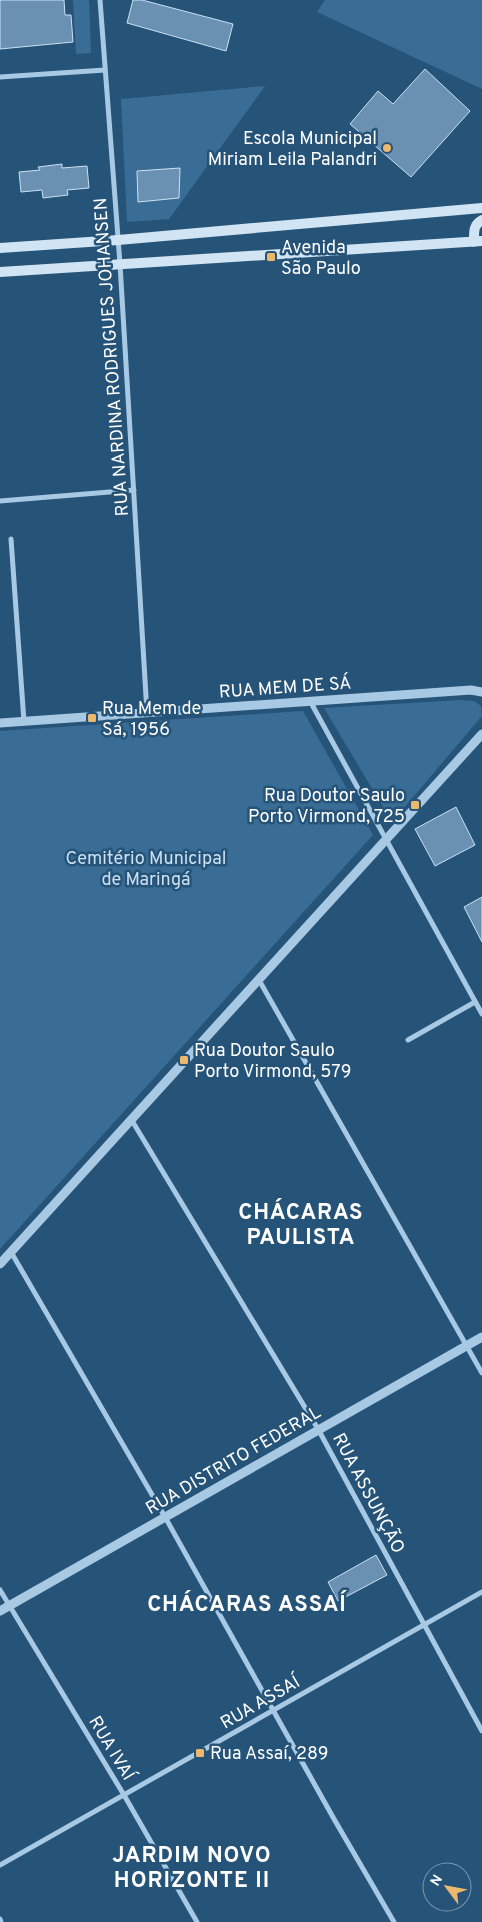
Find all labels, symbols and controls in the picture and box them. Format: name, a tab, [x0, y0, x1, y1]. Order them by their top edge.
place label: Escola Municipal Miriam Leila Palandri	[208, 128, 377, 172]
marker: Escola Municipal Miriam Leila Palandri	[381, 142, 393, 154]
street label: RUA NARDINA RODRIGUES JOHANSEN	[90, 197, 135, 517]
place label: Avenida São Paulo	[281, 237, 361, 281]
marker: Avenida São Paulo	[265, 251, 277, 263]
street label: RUA MEM DE SÁ	[218, 670, 352, 705]
place label: Rua Mem de Sá, 1956	[102, 698, 201, 742]
marker: Rua Mem de Sá, 1956	[86, 712, 98, 724]
place label: Rua Doutor Saulo Porto Virmond, 725	[248, 785, 405, 829]
marker: Rua Doutor Saulo Porto Virmond, 725	[409, 799, 421, 811]
park label: Cemitério Municipal de Maringá	[65, 848, 227, 892]
place label: Rua Doutor Saulo Porto Virmond, 579	[194, 1040, 351, 1084]
marker: Rua Doutor Saulo Porto Virmond, 579	[178, 1054, 190, 1066]
district label: CHÁCARAS PAULISTA	[238, 1198, 364, 1252]
street label: RUA DISTRITO FEDERAL	[142, 1402, 325, 1521]
street label: RUA ASSUNÇÃO	[326, 1428, 411, 1558]
district label: CHÁCARAS ASSAÍ	[147, 1590, 347, 1619]
street label: RUA ASSAÍ	[216, 1669, 306, 1735]
street label: RUA IVAÍ	[82, 1711, 142, 1787]
place label: Rua Assaí, 289	[210, 1743, 329, 1766]
marker: Rua Assaí, 289	[194, 1747, 206, 1759]
district label: JARDIM NOVO HORIZONTE II	[112, 1843, 272, 1895]
north arrow	[422, 1862, 472, 1912]
text: N	[427, 1872, 447, 1890]

